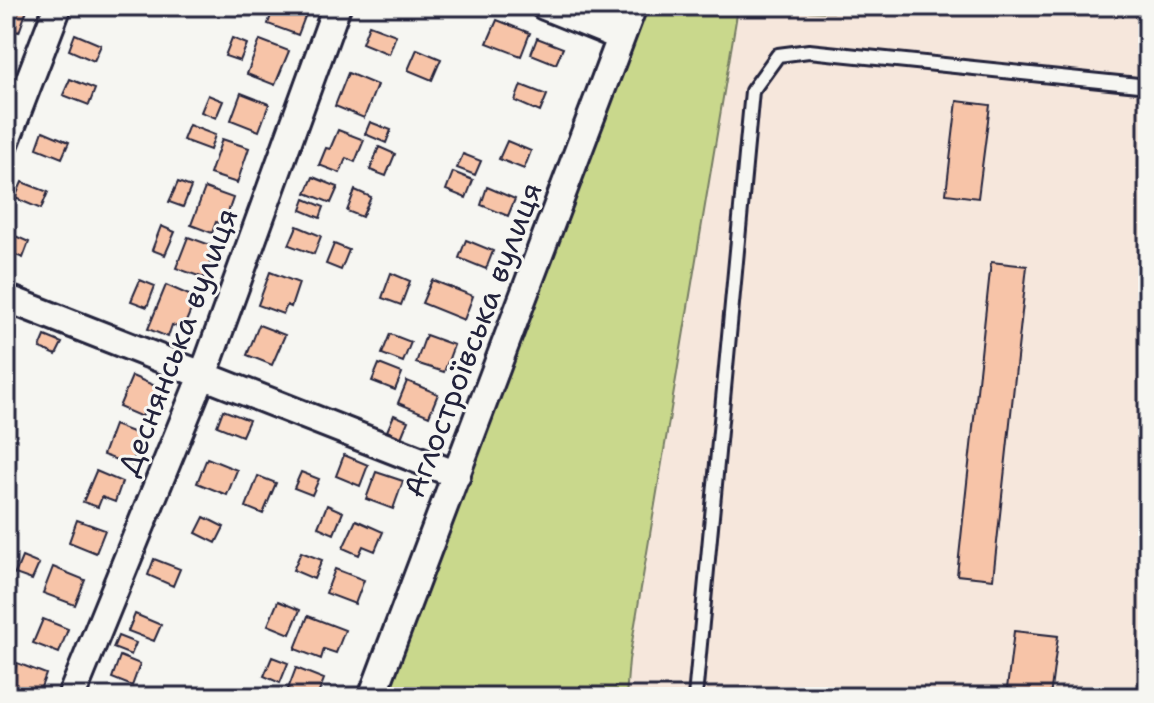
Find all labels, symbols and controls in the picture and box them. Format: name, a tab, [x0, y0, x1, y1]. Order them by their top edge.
street label: Аглостроївська вулиця	[393, 176, 552, 503]
street label: Деснянська вулиця	[108, 202, 247, 482]

